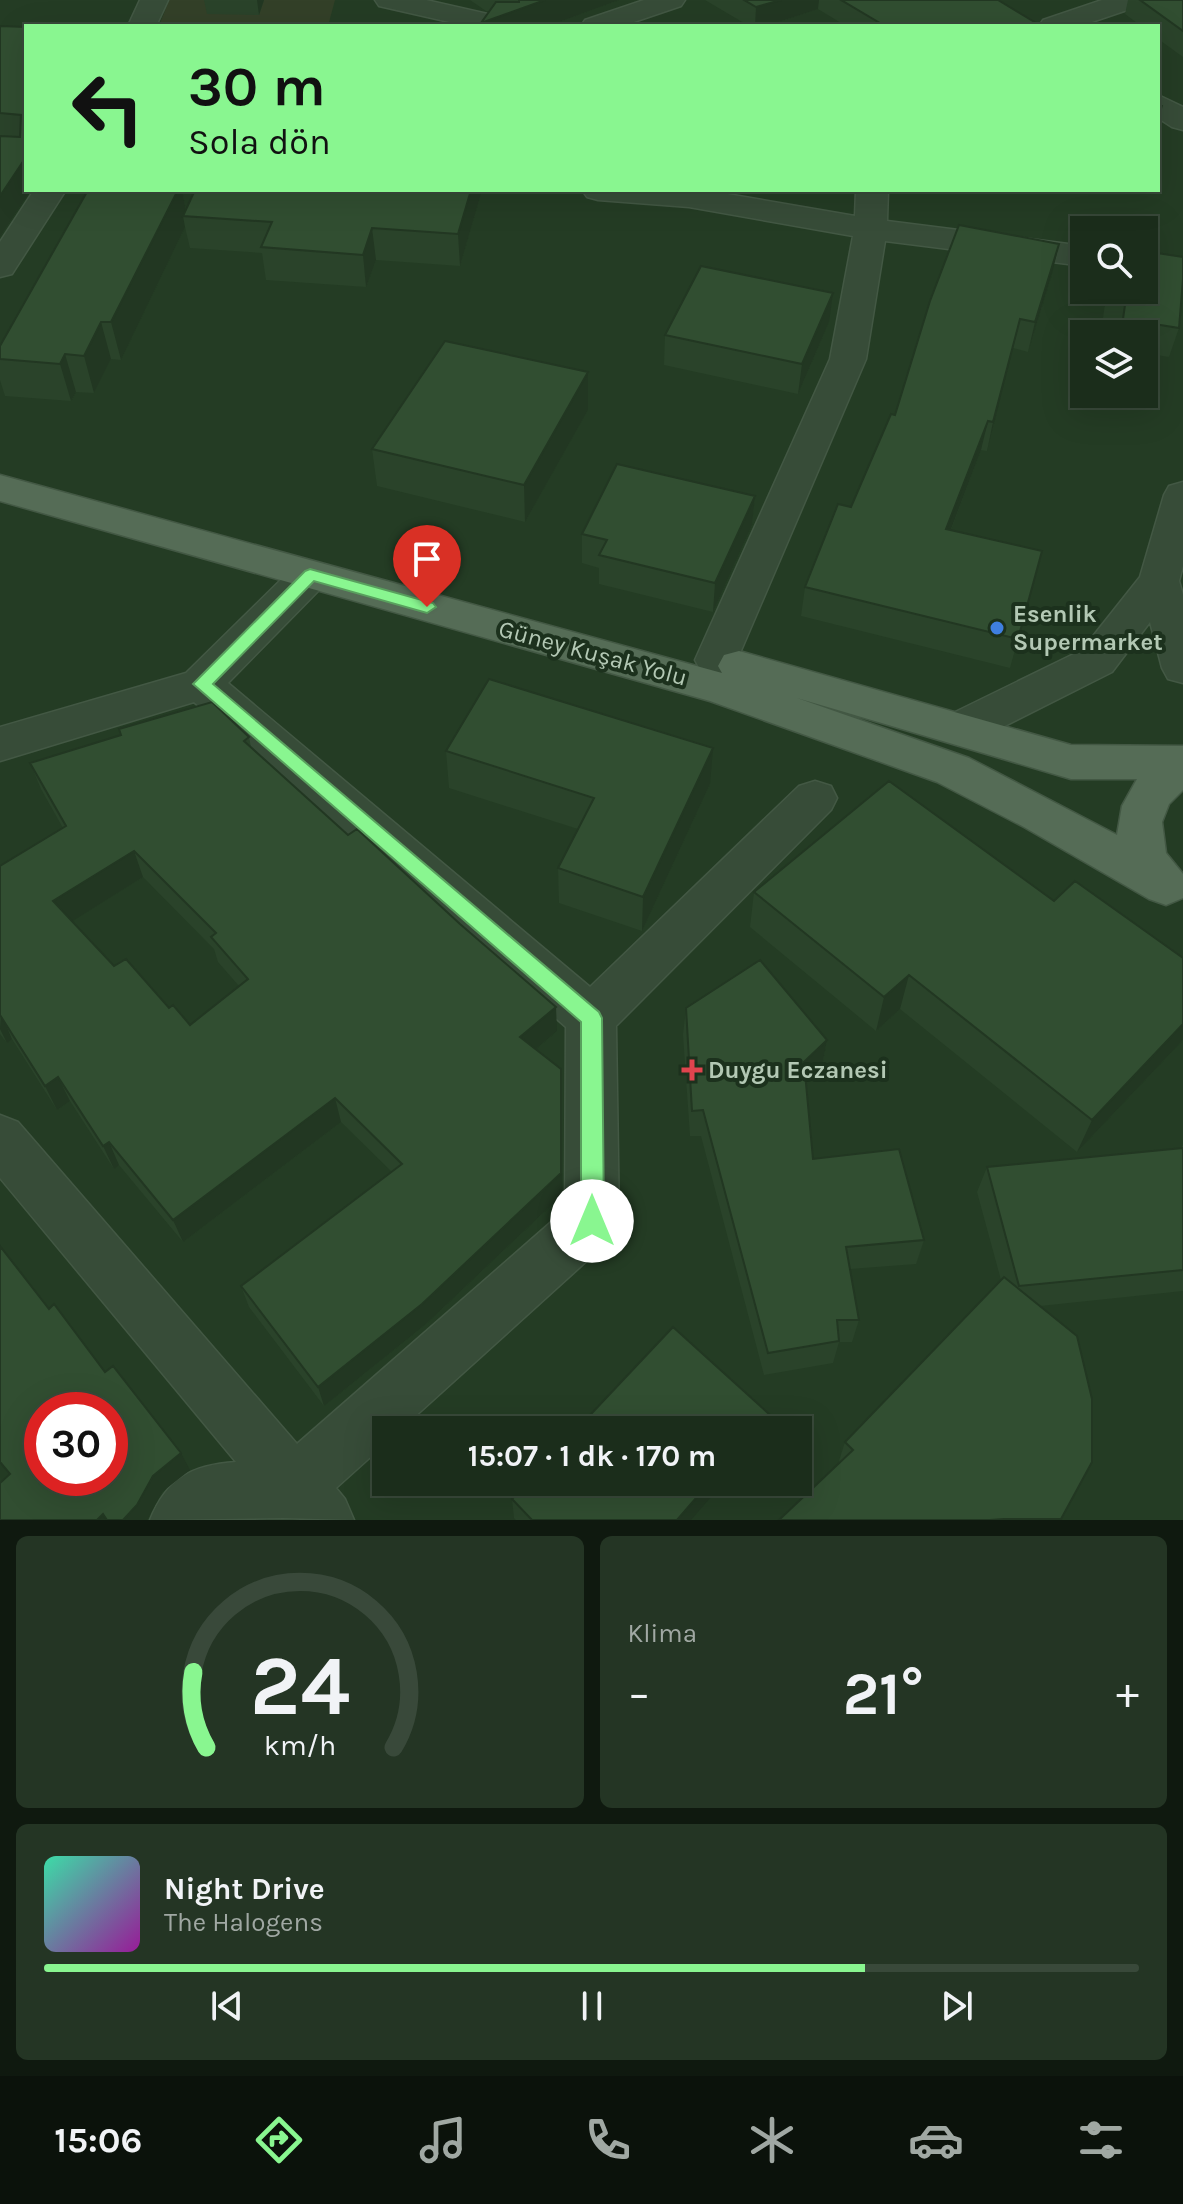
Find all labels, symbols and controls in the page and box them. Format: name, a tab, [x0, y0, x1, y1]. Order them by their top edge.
text: 30 m	[188, 54, 326, 119]
icon: left	[56, 56, 160, 160]
text: Sola dön	[188, 121, 331, 163]
map controls	[1070, 216, 1158, 408]
button: search	[1070, 216, 1158, 304]
button: layers	[1070, 320, 1158, 408]
pin	[393, 525, 461, 607]
icon: arrive	[405, 537, 449, 581]
place label: Esenlik Supermarket	[1013, 600, 1163, 656]
street label: Güney Kuşak Yolu	[496, 614, 690, 692]
marker: Esenlik Supermarket	[988, 619, 1006, 637]
place label: Duygu Eczanesi	[708, 1056, 888, 1084]
marker: Duygu Eczanesi	[683, 1061, 701, 1079]
position arrow	[550, 1179, 634, 1263]
speed limit sign: 30	[24, 1392, 128, 1496]
text: 15:07 · 1 dk · 170 m	[468, 1438, 716, 1474]
text: Klima	[628, 1618, 697, 1649]
text: 24	[250, 1638, 350, 1735]
text: 21°	[843, 1659, 924, 1729]
text: −	[628, 1668, 651, 1719]
text: +	[1116, 1668, 1139, 1719]
text: km/h	[264, 1729, 336, 1762]
text: Night Drive	[164, 1871, 325, 1907]
text: The Halogens	[164, 1907, 323, 1938]
icon: previous	[205, 1984, 249, 2028]
icon: pause	[570, 1984, 614, 2028]
icon: next	[935, 1984, 979, 2028]
icon: directions	[251, 2112, 307, 2168]
icon: music	[415, 2112, 471, 2168]
icon: phone	[580, 2112, 636, 2168]
icon: climate	[744, 2112, 800, 2168]
icon: car	[908, 2112, 964, 2168]
icon: filters	[1073, 2112, 1129, 2168]
text: 15:06	[54, 2119, 142, 2161]

